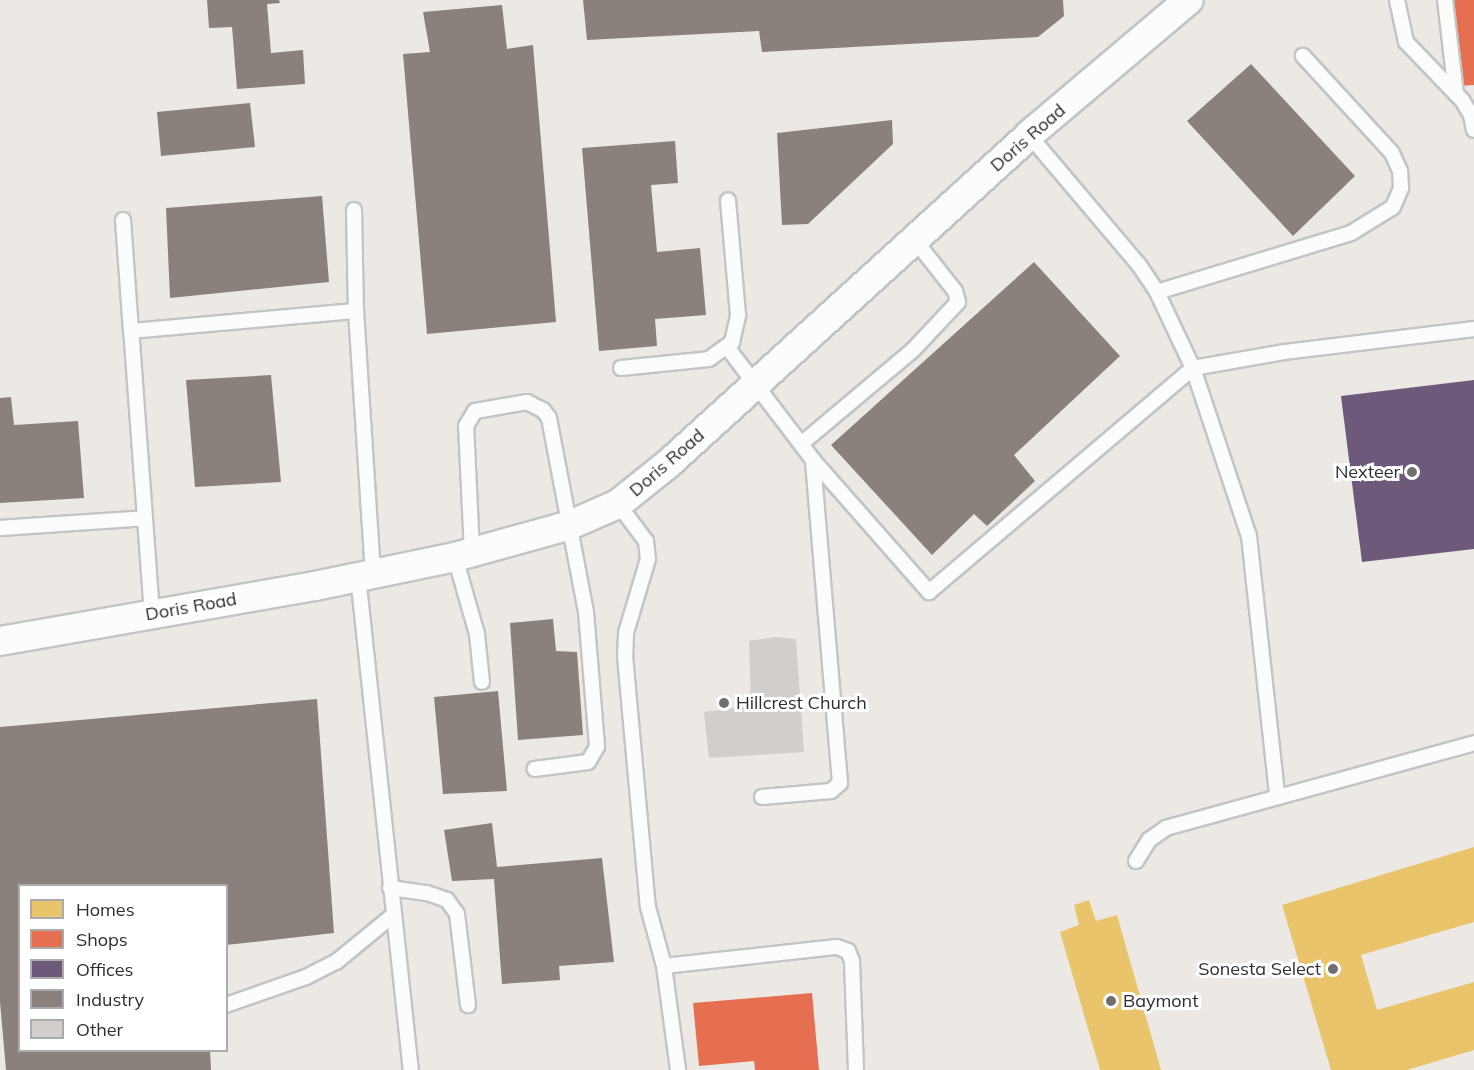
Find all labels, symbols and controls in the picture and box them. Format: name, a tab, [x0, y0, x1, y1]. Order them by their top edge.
street label: Doris Road	[986, 100, 1070, 176]
street label: Doris Road	[625, 425, 709, 501]
place label: Nexteer	[1335, 461, 1400, 483]
marker: Nexteer	[1405, 465, 1419, 479]
street label: Doris Road	[144, 588, 238, 626]
place label: Hillcrest Church	[736, 692, 867, 714]
marker: Hillcrest Church	[717, 696, 731, 710]
legend	[18, 884, 228, 1052]
text: Homes	[76, 898, 135, 921]
text: Shops	[76, 928, 128, 951]
text: Offices	[76, 958, 133, 981]
place label: Sonesta Select	[1198, 958, 1321, 980]
marker: Sonesta Select	[1326, 962, 1340, 976]
text: Industry	[76, 988, 144, 1011]
place label: Baymont	[1123, 990, 1198, 1012]
marker: Baymont	[1104, 994, 1118, 1008]
text: Other	[76, 1018, 123, 1041]

